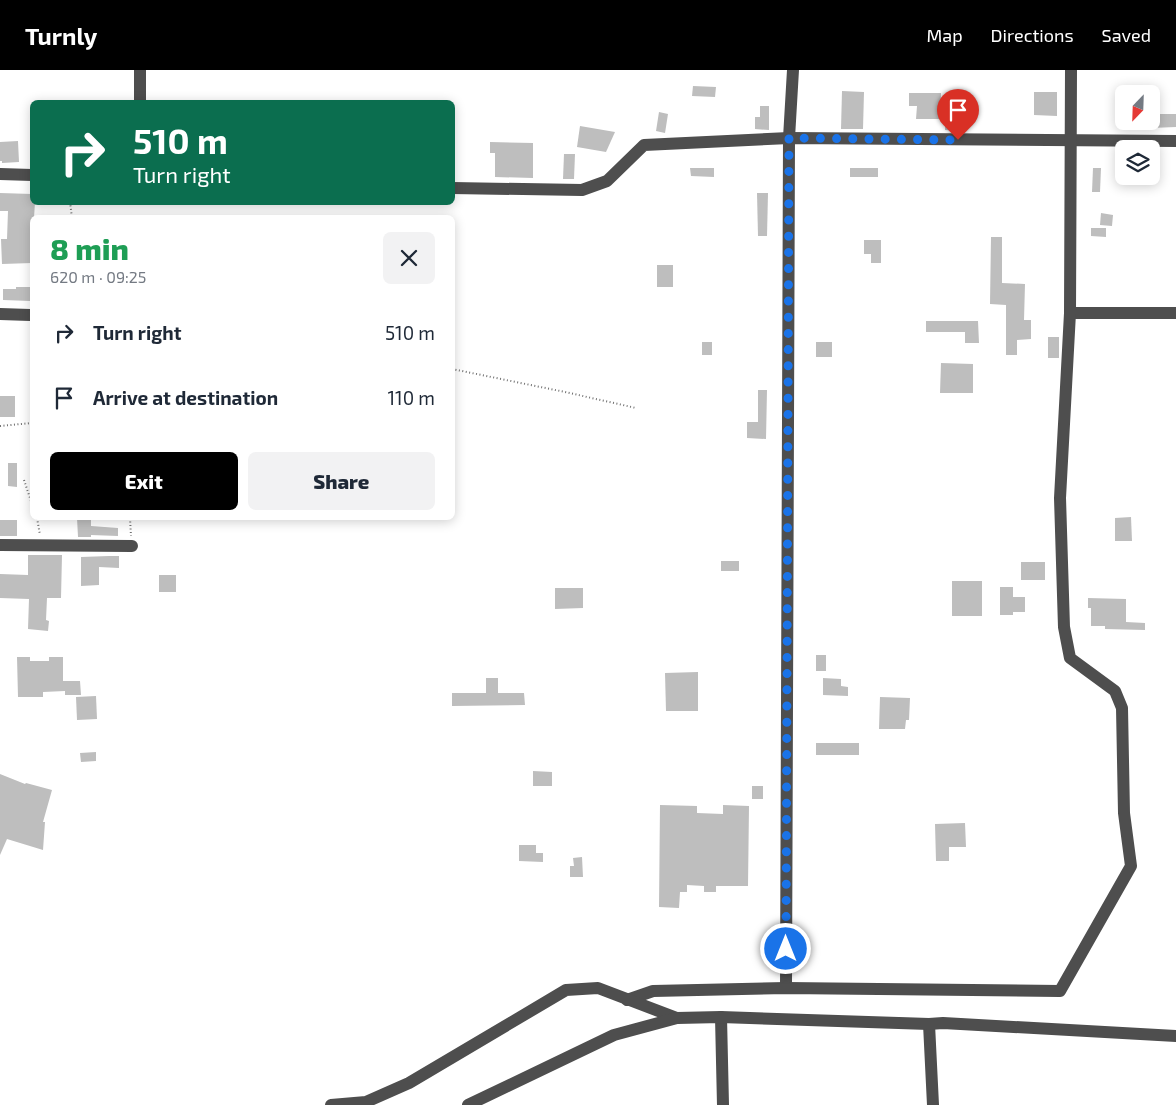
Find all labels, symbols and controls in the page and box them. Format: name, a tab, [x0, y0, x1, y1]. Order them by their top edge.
text: Turnly	[25, 21, 97, 50]
text: Map	[926, 24, 963, 46]
text: Directions	[991, 24, 1074, 46]
text: Saved	[1102, 24, 1151, 46]
north arrow	[1115, 85, 1160, 130]
map controls	[1115, 85, 1160, 185]
pin	[937, 89, 979, 140]
icon: arrive	[944, 96, 972, 124]
text: 510 m	[133, 119, 228, 161]
icon: right	[50, 120, 115, 185]
button: layers	[1115, 140, 1160, 185]
text: Turn right	[133, 161, 231, 187]
text: 8 min	[50, 230, 129, 266]
button: close	[383, 232, 435, 284]
text: 620 m · 09:25	[50, 267, 146, 286]
icon: right	[50, 319, 78, 347]
text: Turn right	[93, 321, 181, 344]
text: 510 m	[385, 321, 435, 344]
icon: arrive	[50, 384, 78, 412]
text: Arrive at destination	[93, 386, 278, 409]
text: 110 m	[388, 386, 435, 409]
button: Exit	[50, 452, 238, 510]
button: Share	[248, 452, 435, 510]
position arrow	[759, 922, 811, 974]

